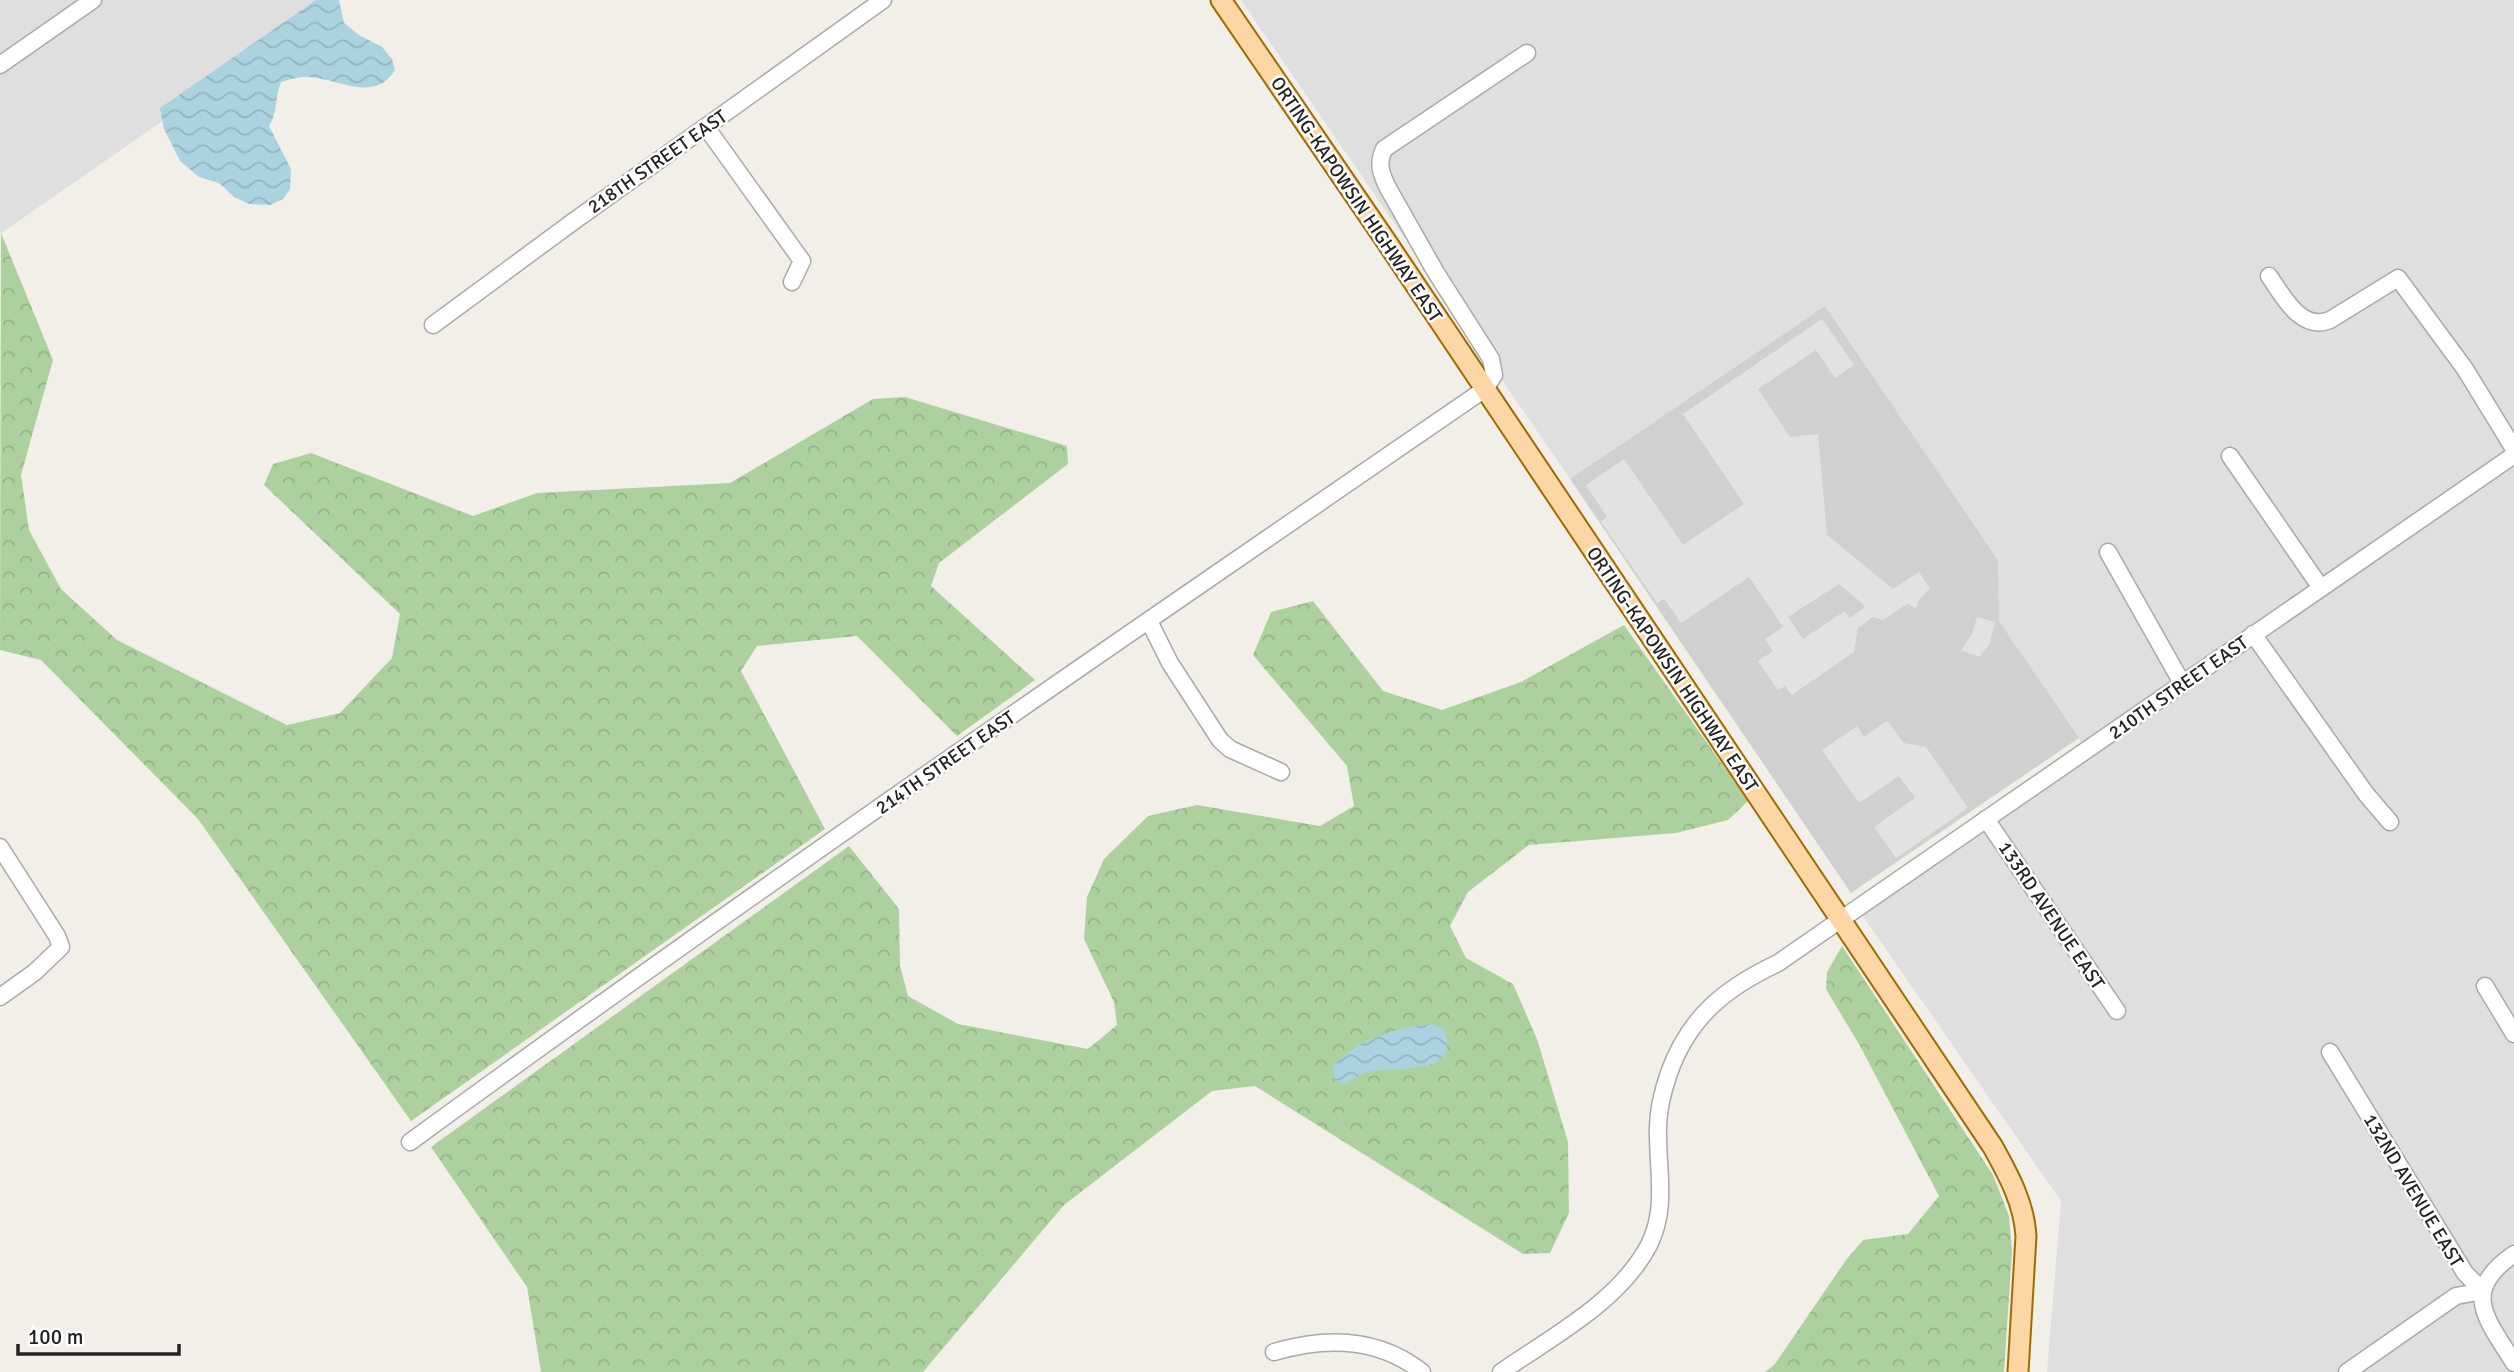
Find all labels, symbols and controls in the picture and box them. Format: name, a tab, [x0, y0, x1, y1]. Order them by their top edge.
street label: ORTING-KAPOWSIN HIGHWAY EAST	[1265, 72, 1448, 327]
street label: 218TH STREET EAST	[583, 104, 732, 219]
street label: ORTING-KAPOWSIN HIGHWAY EAST	[1581, 542, 1764, 797]
street label: 210TH STREET EAST	[2104, 630, 2253, 745]
street label: 214TH STREET EAST	[871, 705, 1020, 820]
street label: 133RD AVENUE EAST	[1993, 837, 2110, 995]
street label: 132ND AVENUE EAST	[2358, 1109, 2469, 1272]
scale bar	[18, 1312, 178, 1356]
text: 100 m	[28, 1324, 83, 1350]

